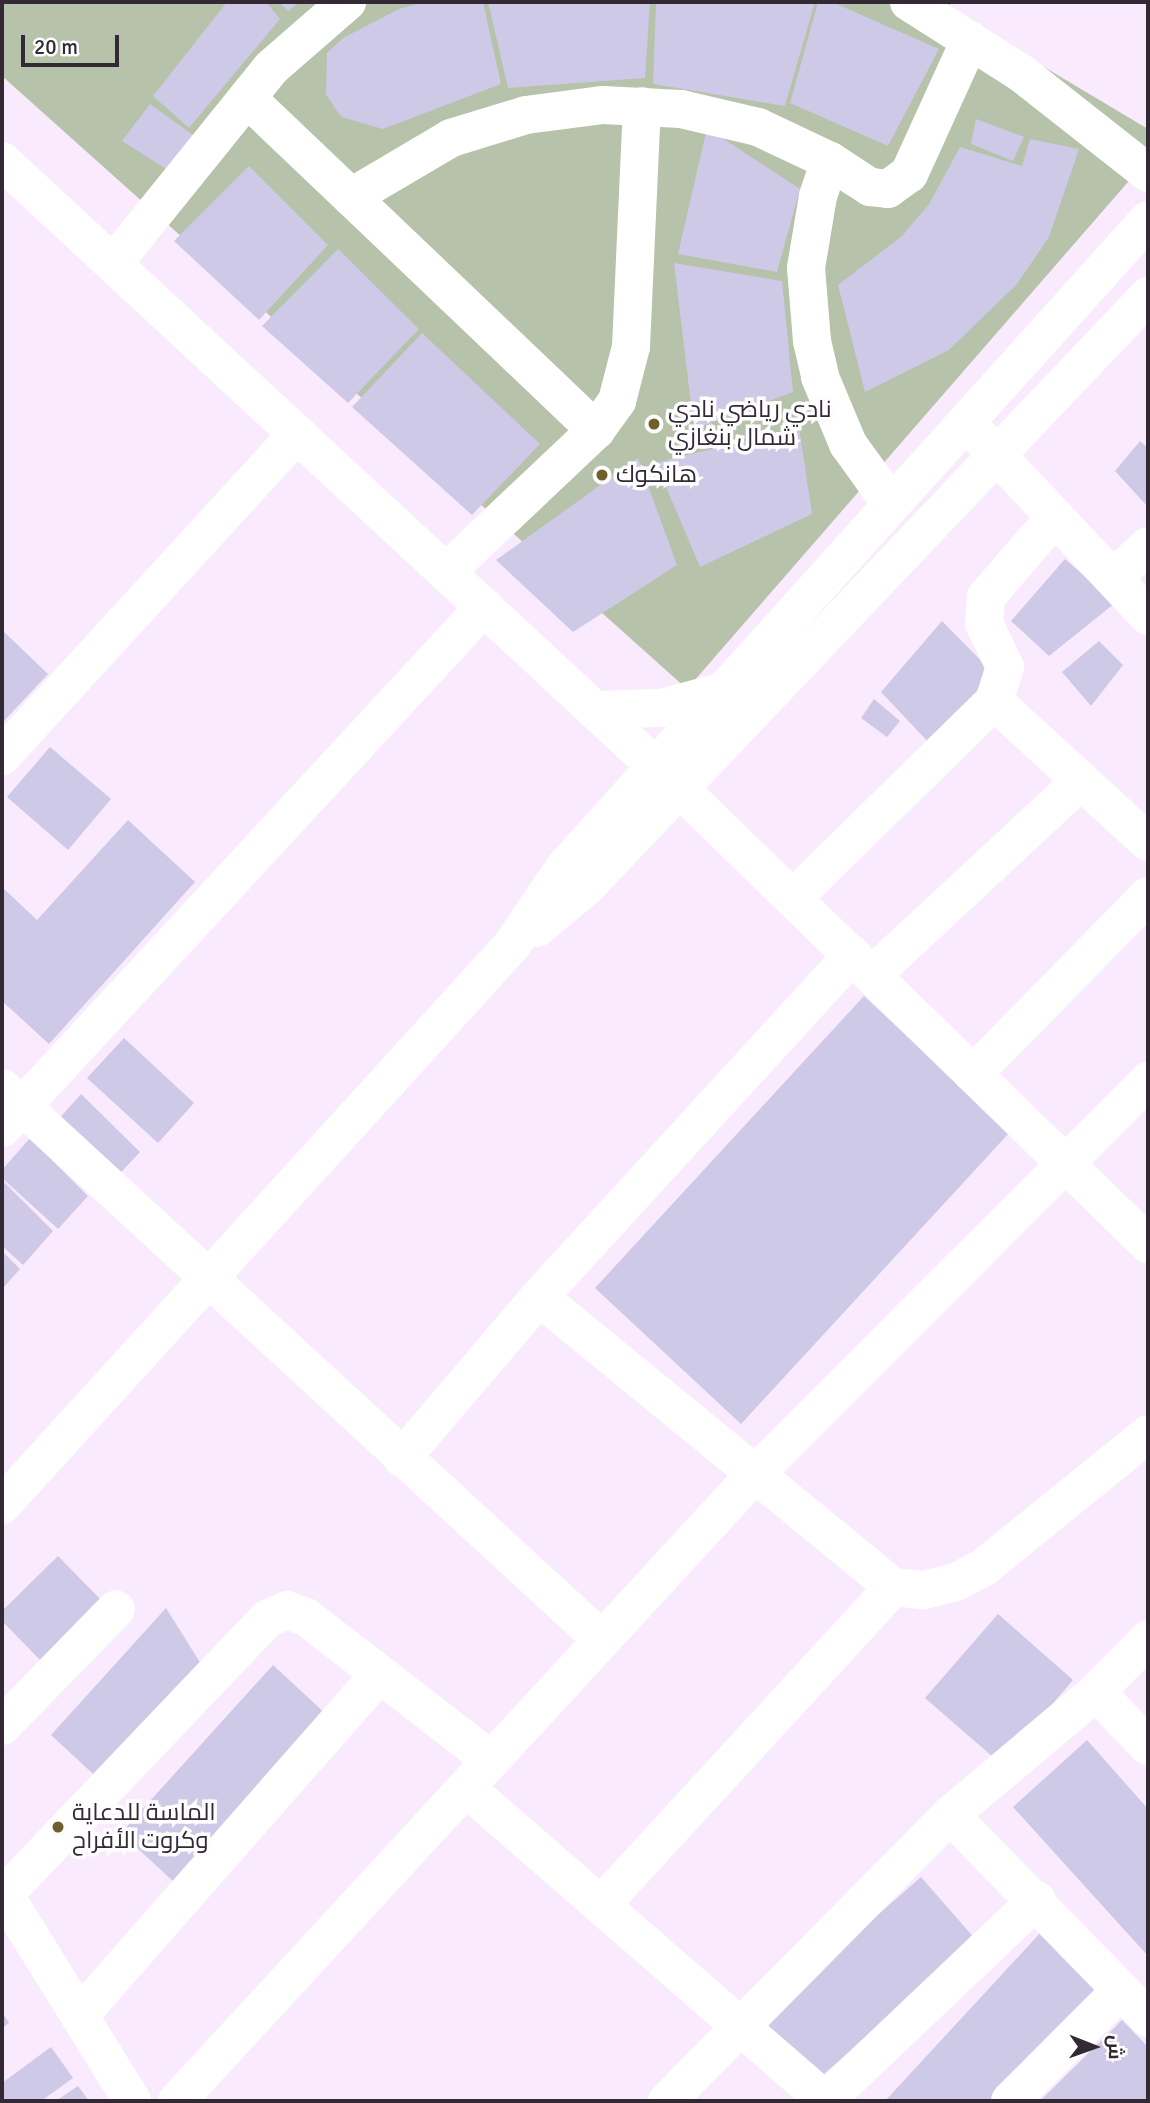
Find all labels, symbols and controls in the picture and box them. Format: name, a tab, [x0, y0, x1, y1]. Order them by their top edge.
scale bar	[24, 21, 122, 65]
text: 20 m	[34, 34, 78, 60]
place label: نادي رياضي نادي شمال بنغازي	[668, 396, 832, 452]
marker: نادي رياضي نادي شمال بنغازي	[646, 416, 662, 432]
place label: هانكوك	[616, 461, 697, 489]
marker: هانكوك	[594, 467, 610, 483]
place label: الماسة للدعاية وكروت الأفراح	[72, 1799, 216, 1855]
marker: الماسة للدعاية وكروت الأفراح	[50, 1819, 66, 1835]
north arrow	[1059, 2012, 1129, 2082]
text: ش	[1103, 2035, 1127, 2060]

